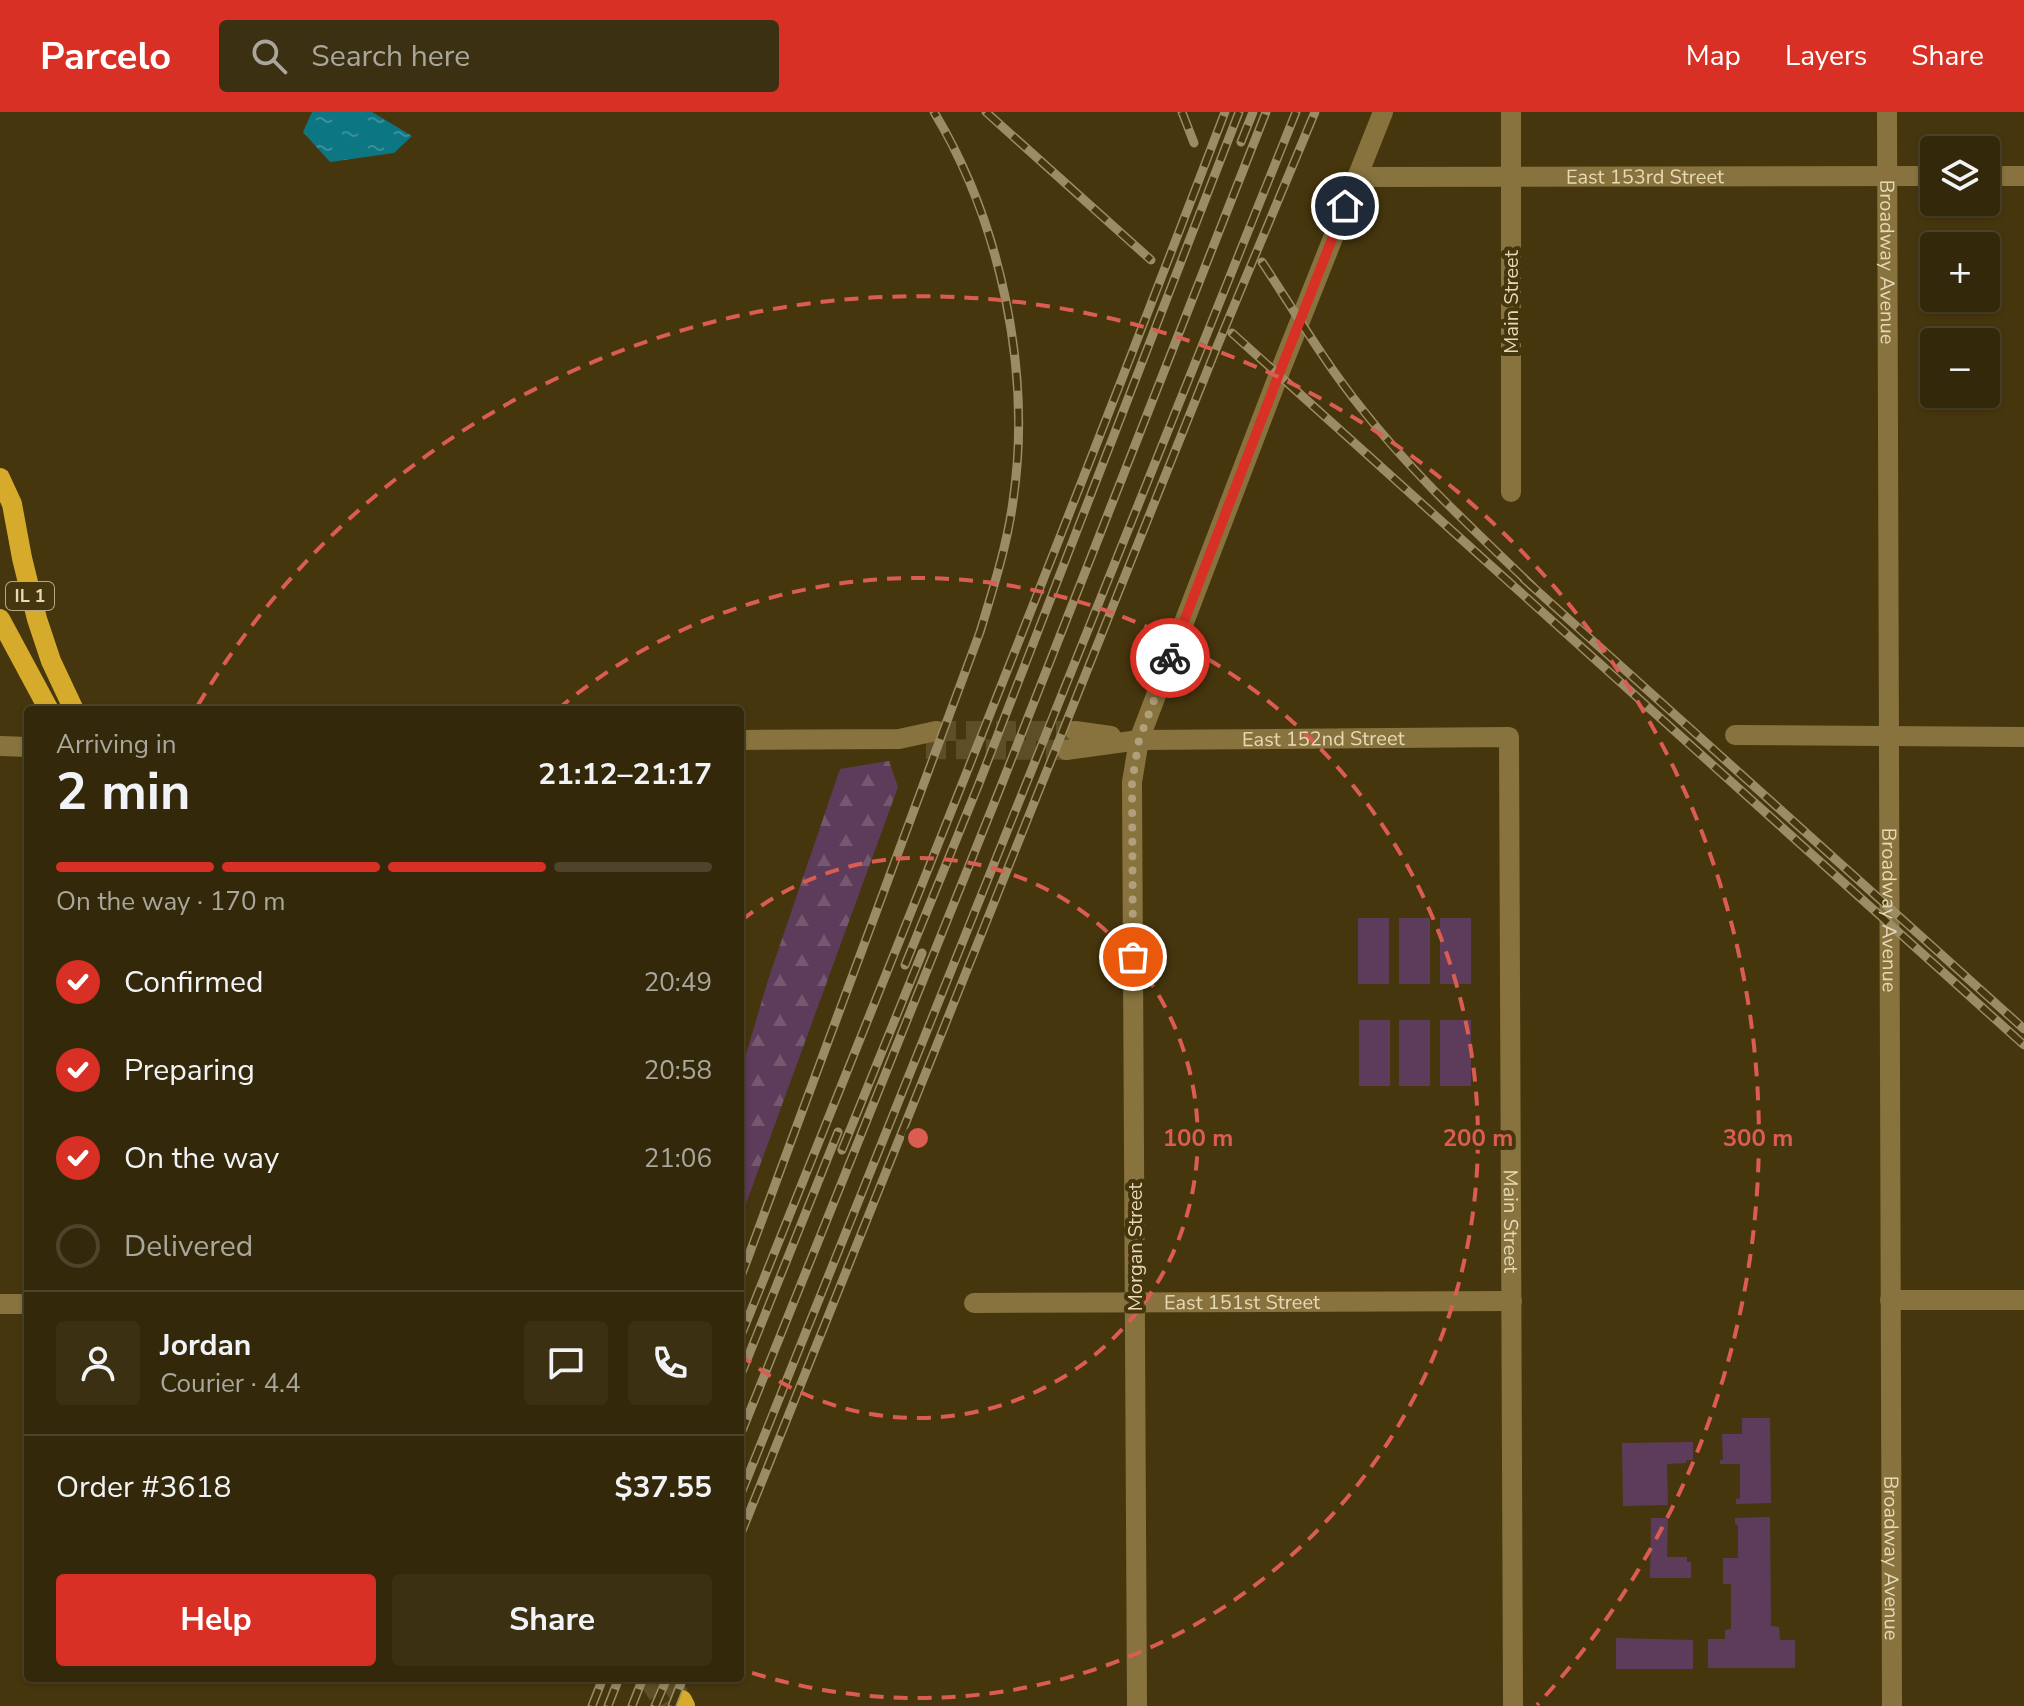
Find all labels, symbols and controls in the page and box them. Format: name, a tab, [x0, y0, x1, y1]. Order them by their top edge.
search box	[219, 20, 779, 92]
text: Parcelo	[40, 31, 171, 82]
icon: search	[247, 34, 291, 78]
text: Search here	[311, 36, 470, 77]
text: Map	[1686, 37, 1741, 75]
text: Layers	[1785, 37, 1867, 75]
text: Share	[1911, 37, 1984, 75]
map controls	[1920, 136, 2000, 408]
button: layers	[1920, 136, 2000, 216]
street label: East 153rd Street	[1566, 163, 1725, 190]
pin	[1311, 172, 1379, 240]
street label: Broadway Avenue	[1874, 180, 1901, 344]
icon: home	[1323, 184, 1367, 228]
button: +	[1920, 232, 2000, 312]
street label: Main Street	[1498, 249, 1525, 354]
button: −	[1920, 328, 2000, 408]
road number: IL 1	[6, 582, 54, 610]
courier	[1130, 618, 1210, 698]
icon: bike	[1148, 636, 1192, 680]
street label: East 152nd Street	[1242, 724, 1406, 753]
text: Arriving in	[56, 727, 177, 762]
text: 21:12–21:17	[538, 754, 712, 795]
text: 2 min	[56, 756, 191, 827]
street label: Broadway Avenue	[1876, 828, 1903, 992]
text: On the way · 170 m	[56, 884, 285, 919]
pin	[1099, 923, 1167, 991]
icon: bag	[1111, 935, 1155, 979]
icon: check	[56, 960, 100, 1004]
text: Confirmed	[124, 962, 264, 1003]
text: 20:49	[644, 965, 712, 1000]
icon: check	[56, 1048, 100, 1092]
text: Preparing	[124, 1050, 255, 1091]
text: 20:58	[644, 1053, 712, 1088]
text: 100 m	[1163, 1122, 1233, 1154]
text: 200 m	[1443, 1122, 1513, 1154]
text: 300 m	[1723, 1122, 1793, 1154]
centre of rings	[904, 1124, 932, 1152]
icon: check	[56, 1136, 100, 1180]
text: On the way	[124, 1138, 279, 1179]
text: 21:06	[644, 1141, 712, 1176]
street label: Main Street	[1497, 1170, 1525, 1274]
street label: Morgan Street	[1122, 1182, 1149, 1311]
text: Delivered	[124, 1226, 253, 1267]
street label: East 151st Street	[1164, 1288, 1321, 1316]
button: person	[56, 1321, 140, 1405]
button: chat	[524, 1321, 608, 1405]
button: phone	[628, 1321, 712, 1405]
text: Jordan	[160, 1325, 251, 1366]
text: Courier · 4.4	[160, 1366, 301, 1401]
text: Order #3618	[56, 1467, 231, 1508]
text: $37.55	[615, 1467, 712, 1508]
street label: Broadway Avenue	[1878, 1476, 1905, 1640]
button: Help	[56, 1574, 376, 1666]
button: Share	[392, 1574, 712, 1666]

